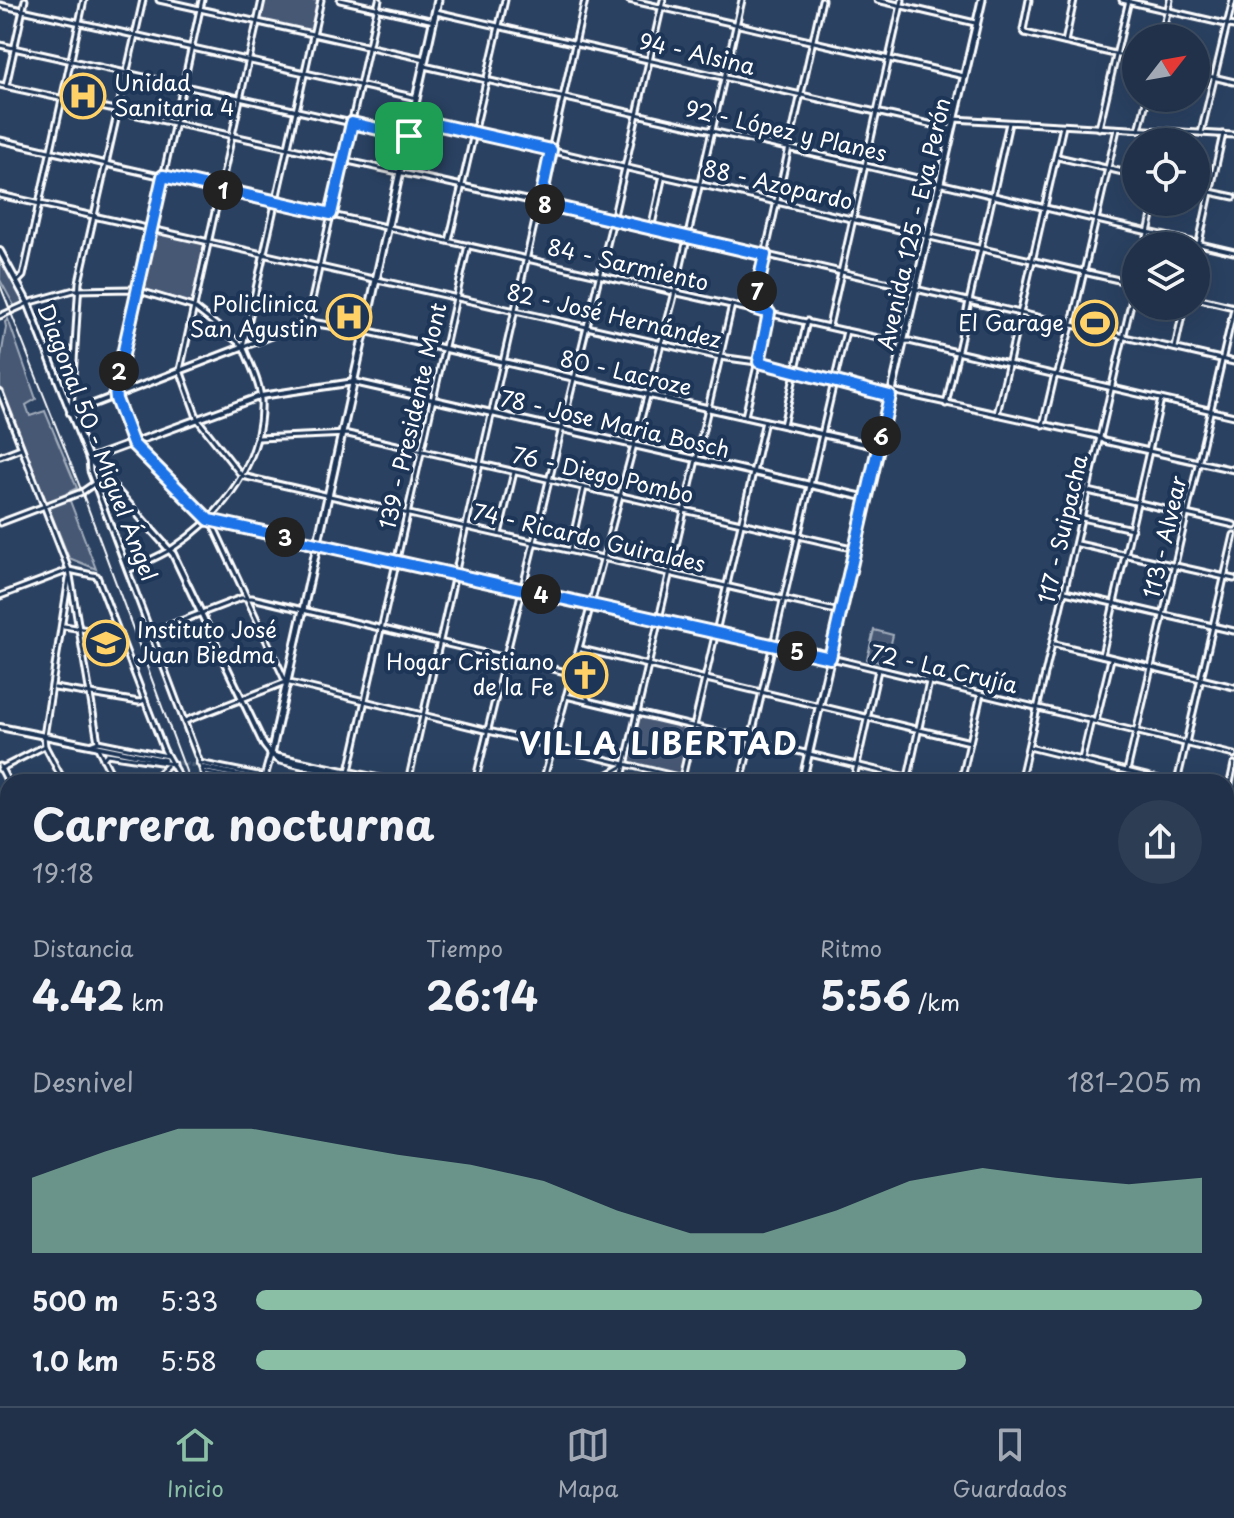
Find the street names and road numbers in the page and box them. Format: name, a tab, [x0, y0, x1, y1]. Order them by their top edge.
street label: 94 - Alsina	[636, 23, 759, 82]
street label: 92 - López y Planes	[682, 90, 890, 169]
street label: Avenida 125 - Eva Perón	[867, 94, 958, 353]
street label: 88 - Azopardo	[700, 150, 856, 217]
street label: 84 - Sarmiento	[545, 229, 712, 298]
street label: 82 - José Hernández	[504, 274, 725, 355]
street label: Diagonal 50 - Miguel Ángel	[30, 298, 167, 585]
street label: 139 - Presidente Mont	[369, 299, 454, 532]
street label: 80 - Lacroze	[557, 340, 695, 403]
street label: 78 - Jose Maria Bosch	[497, 380, 733, 465]
street label: 76 - Diego Pombo	[510, 437, 697, 510]
street label: 117 - Suipacha	[1028, 451, 1095, 606]
street label: 113 - Alvear	[1133, 472, 1194, 601]
street label: 74 - Ricardo Guiraldes	[470, 494, 709, 579]
street label: 72 - La Crujía	[867, 635, 1022, 701]

